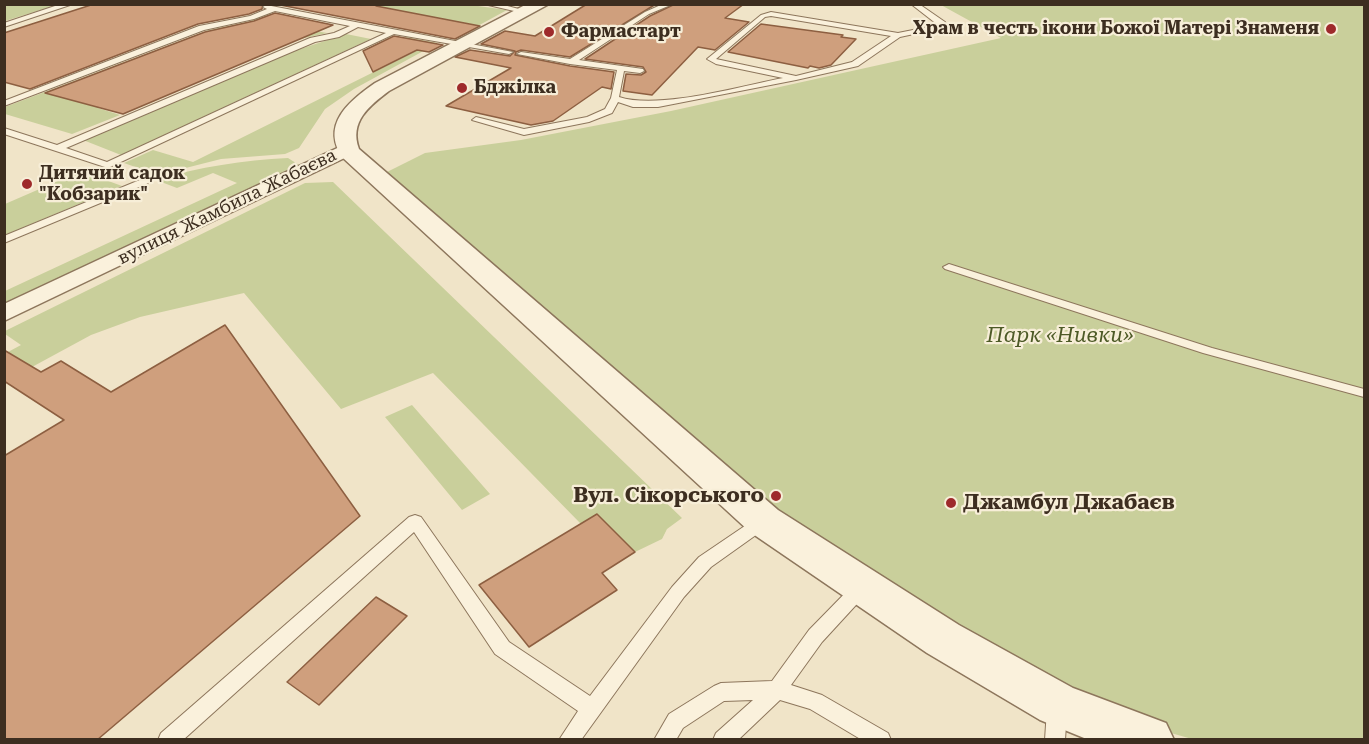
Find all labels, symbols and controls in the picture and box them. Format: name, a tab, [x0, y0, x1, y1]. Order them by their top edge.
place label: Храм в честь ікони Божої Матері Знаменя	[913, 18, 1319, 40]
place label: Фармастарт	[561, 21, 681, 43]
marker: Храм в честь ікони Божої Матері Знаменя	[1324, 22, 1338, 36]
marker: Фармастарт	[542, 25, 556, 39]
place label: Бджілка	[474, 77, 556, 99]
marker: Бджілка	[455, 81, 469, 95]
street label: вулиця Жамбила Жабаєва	[114, 145, 340, 269]
place label: Дитячий садок "Кобзарик"	[39, 163, 185, 206]
marker: Дитячий садок "Кобзарик"	[20, 177, 34, 191]
park label: Парк «Нивки»	[987, 323, 1133, 349]
place label: Вул. Сікорського	[573, 483, 764, 509]
marker: Вул. Сікорського	[769, 489, 783, 503]
place label: Джамбул Джабаєв	[963, 490, 1175, 516]
marker: Джамбул Джабаєв	[944, 496, 958, 510]

